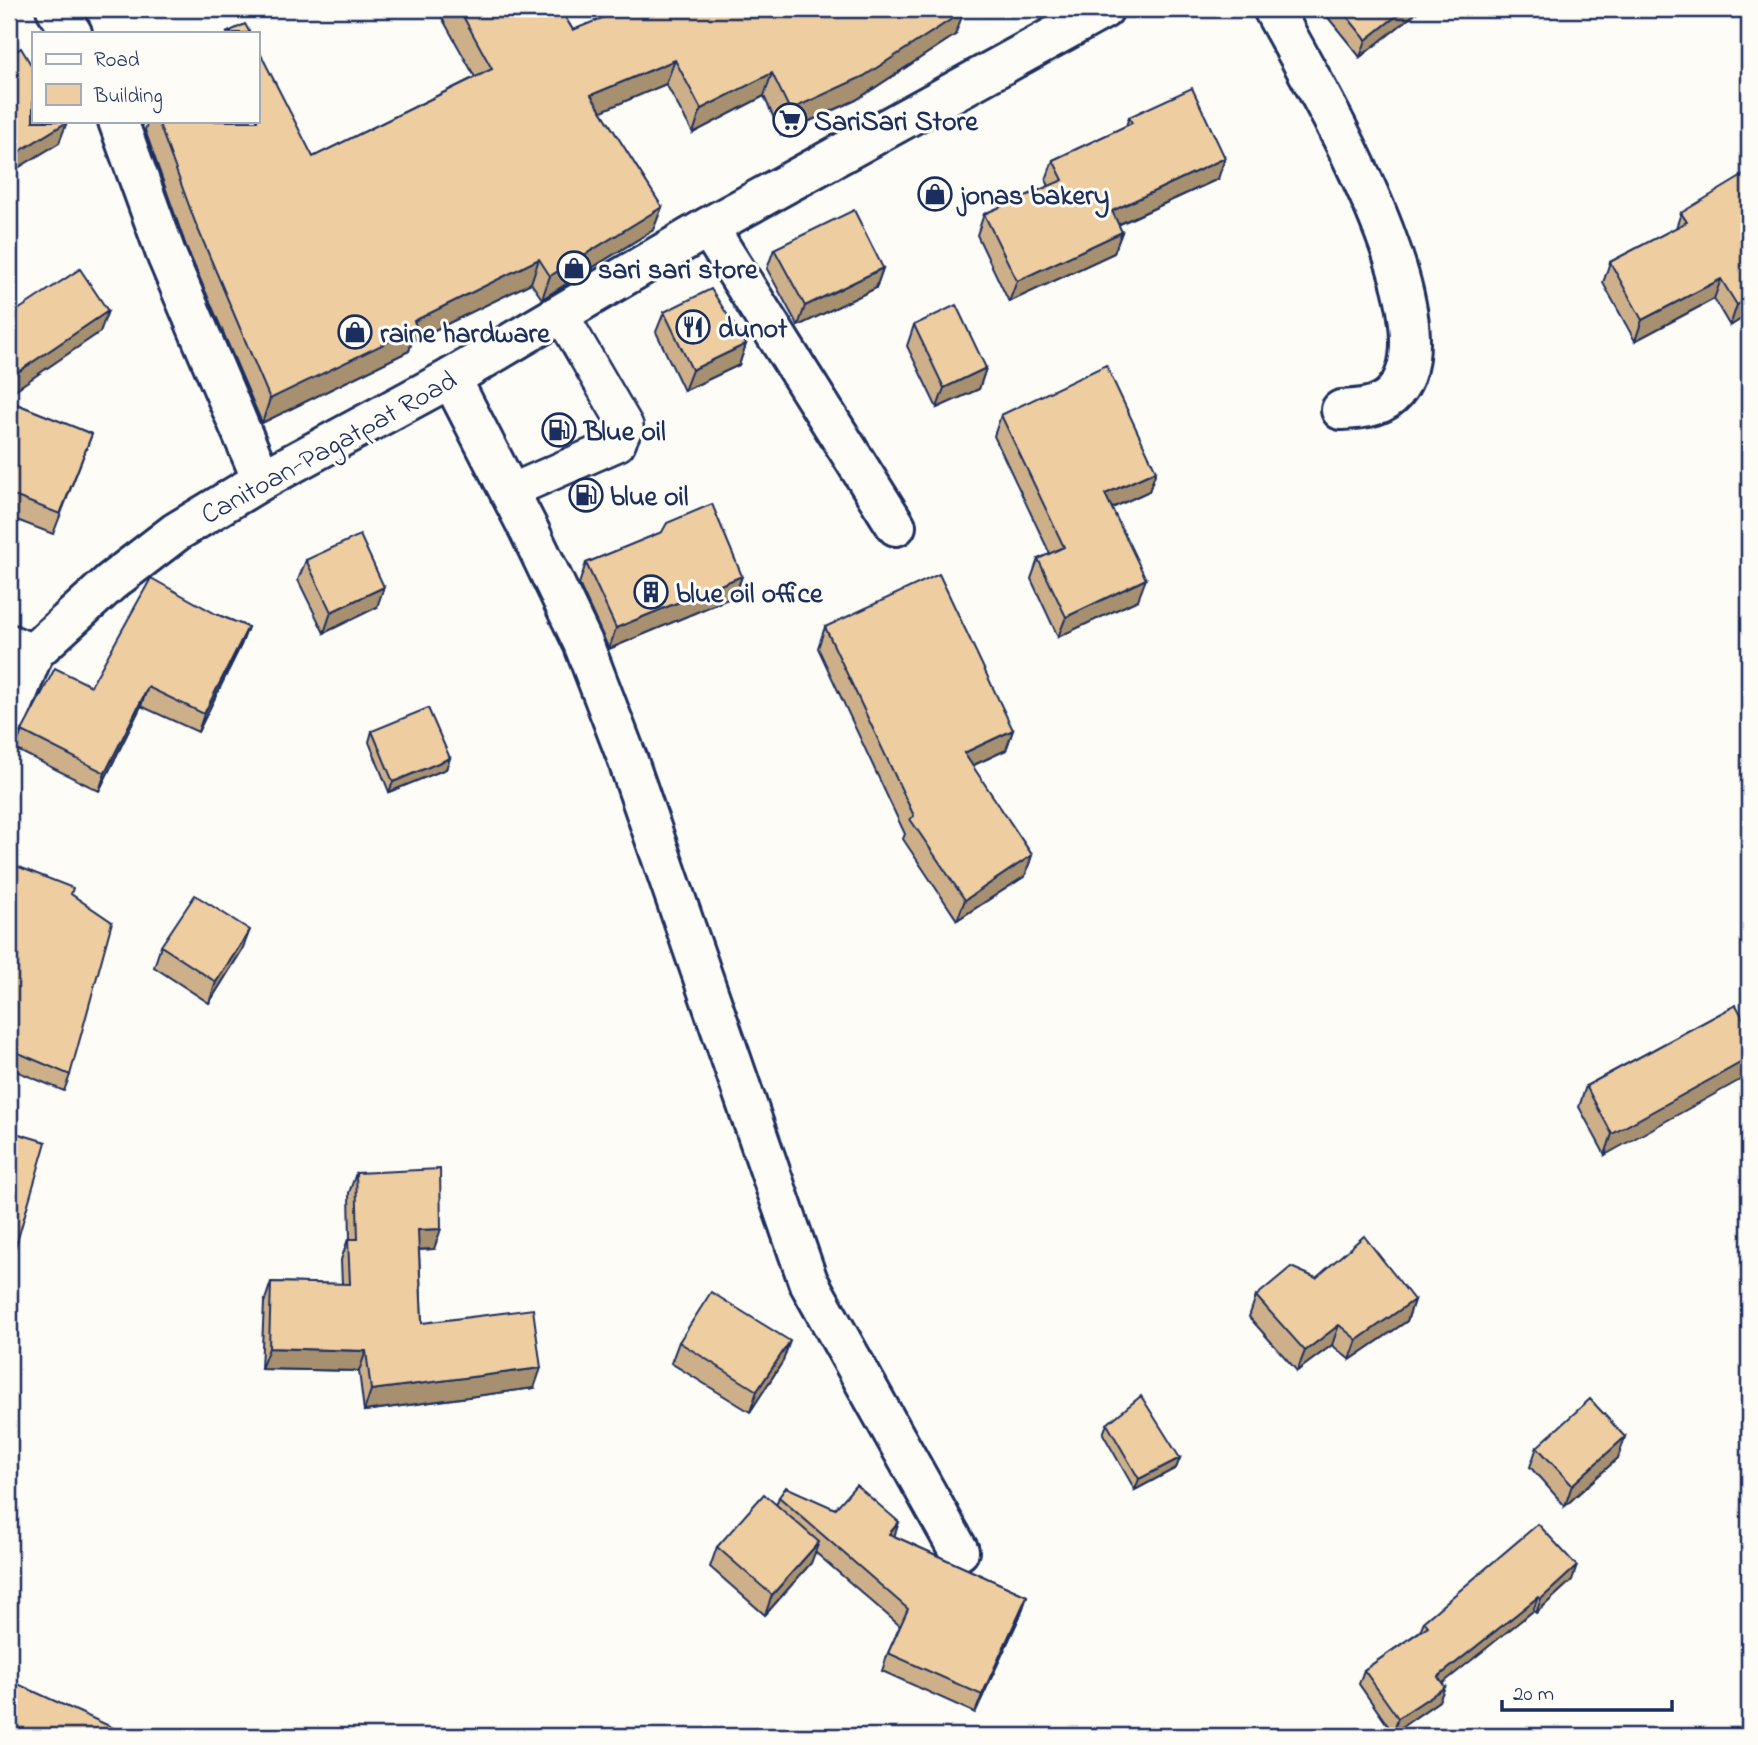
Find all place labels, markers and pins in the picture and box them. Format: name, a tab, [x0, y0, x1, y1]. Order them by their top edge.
supermarket icon: SariSari Store	[771, 101, 809, 139]
place label: SariSari Store	[814, 103, 979, 144]
shop icon: jonas bakery	[916, 175, 954, 213]
place label: jonas bakery	[956, 177, 1109, 218]
shop icon: sari sari store	[555, 249, 593, 287]
place label: sari sari store	[598, 251, 759, 292]
restaurant icon: dunot	[674, 308, 712, 346]
place label: dunot	[718, 310, 788, 351]
shop icon: raine hardware	[336, 313, 374, 351]
place label: raine hardware	[380, 315, 551, 356]
fuel station icon: Blue oil	[540, 411, 578, 449]
place label: Blue oil	[582, 413, 666, 454]
fuel station icon: blue oil	[567, 476, 605, 514]
place label: blue oil	[610, 478, 689, 519]
building icon: blue oil office	[632, 573, 670, 611]
place label: blue oil office	[676, 575, 824, 616]

